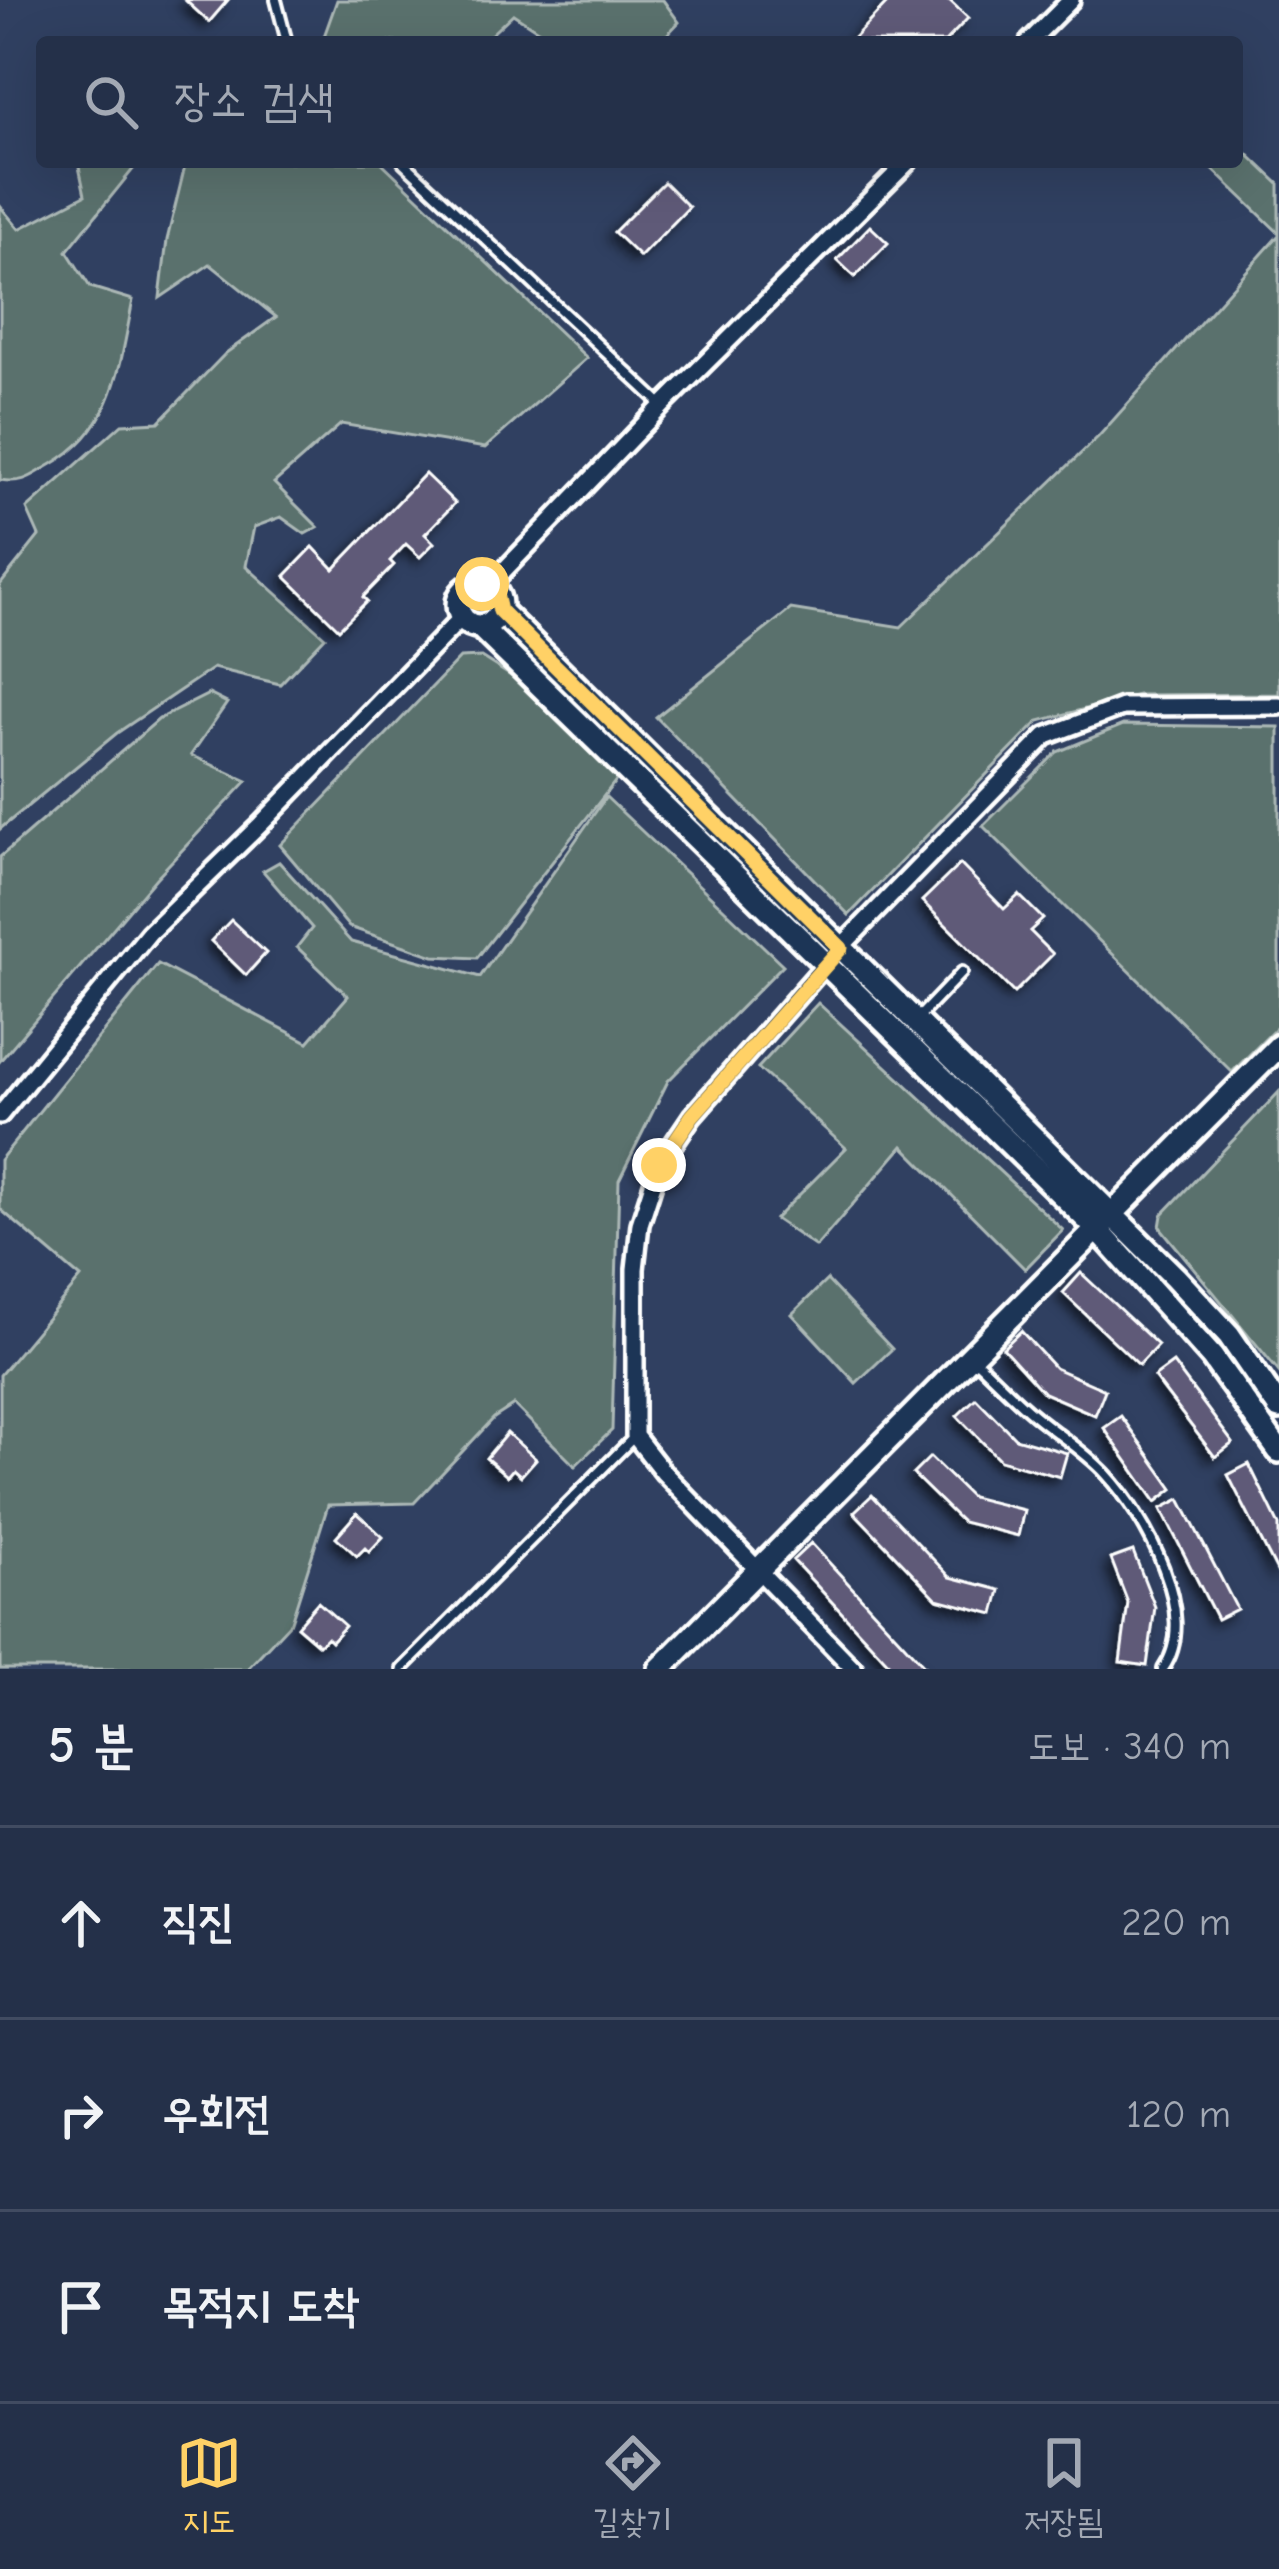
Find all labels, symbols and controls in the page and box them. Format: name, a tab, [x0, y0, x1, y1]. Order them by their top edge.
search box	[36, 36, 1243, 168]
icon: search	[78, 69, 144, 135]
text: 장소 검색	[174, 74, 334, 126]
route start	[455, 557, 509, 611]
route end	[632, 1138, 686, 1192]
text: 5 분	[48, 1716, 134, 1775]
text: 도보 · 340 m	[1028, 1724, 1231, 1769]
icon: ahead	[48, 1890, 114, 1956]
text: 직진	[162, 1895, 234, 1947]
text: 220 m	[1121, 1900, 1231, 1945]
icon: right	[48, 2082, 114, 2148]
text: 우회전	[162, 2087, 271, 2139]
text: 120 m	[1126, 2092, 1231, 2137]
icon: arrive	[48, 2274, 114, 2340]
text: 목적지 도착	[162, 2279, 359, 2331]
tab: 지도	[176, 2430, 242, 2543]
tab: 길찾기	[593, 2430, 673, 2543]
tab: 저장됨	[1024, 2430, 1103, 2543]

